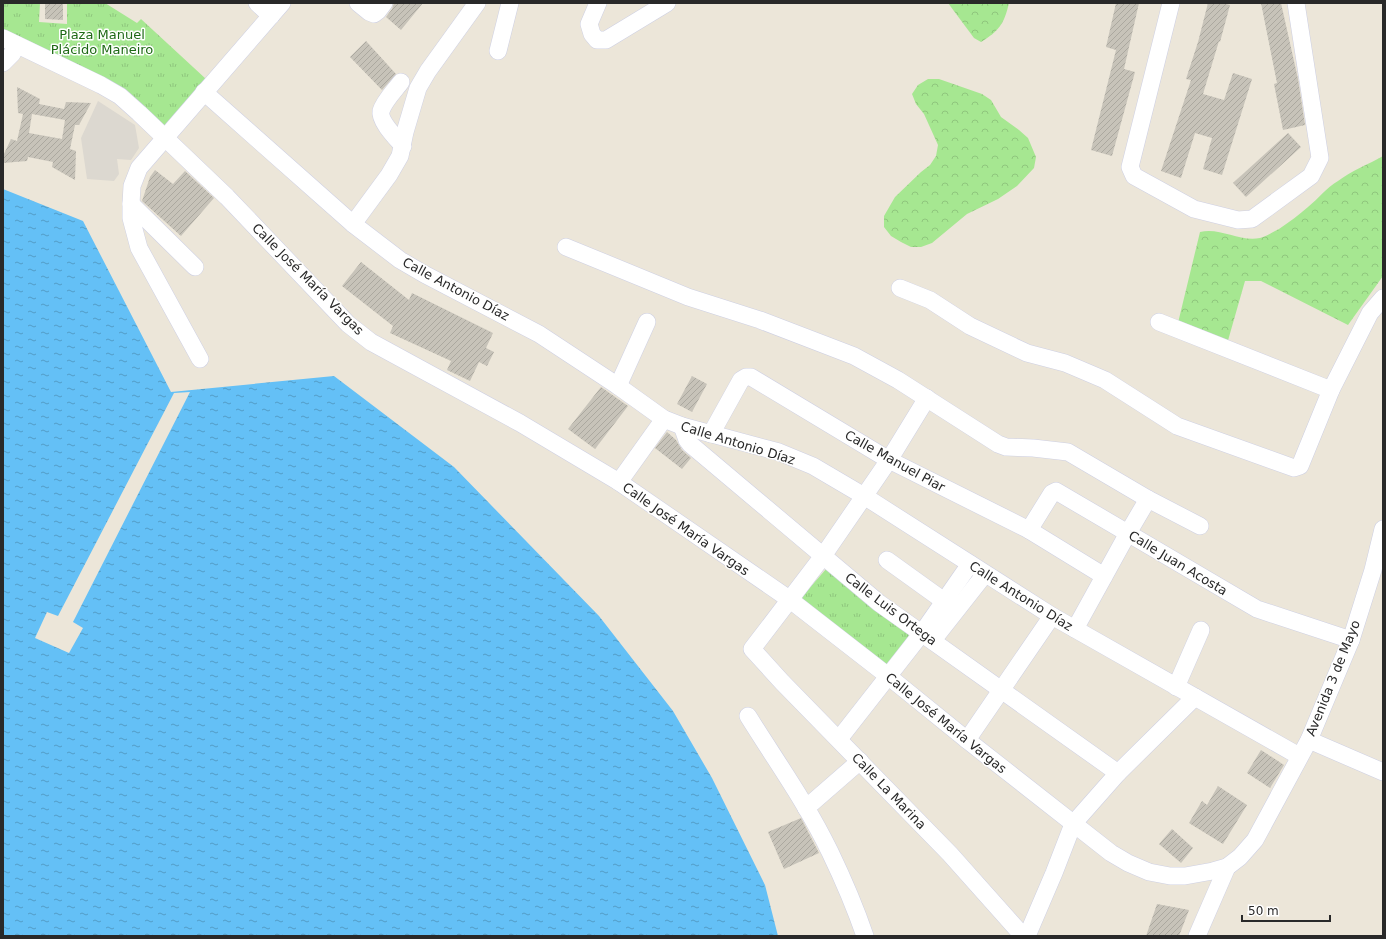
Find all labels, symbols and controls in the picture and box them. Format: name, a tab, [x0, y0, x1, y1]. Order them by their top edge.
park label: Plaza Manuel Plácido Maneiro	[51, 27, 153, 57]
street label: Calle José María Vargas	[249, 220, 367, 338]
street label: Calle Antonio Díaz	[400, 254, 512, 324]
street label: Calle Antonio Díaz	[679, 418, 797, 468]
street label: Calle Manuel Piar	[842, 427, 948, 495]
street label: Calle José María Vargas	[620, 479, 752, 579]
street label: Calle Juan Acosta	[1126, 528, 1230, 598]
street label: Calle Antonio Díaz	[967, 558, 1076, 634]
street label: Calle Luis Ortega	[842, 570, 940, 648]
street label: Avenida 3 de Mayo	[1303, 618, 1363, 738]
street label: Calle José María Vargas	[882, 670, 1010, 777]
street label: Calle La Marina	[849, 750, 929, 832]
scale bar	[1242, 897, 1330, 923]
text: 50 m	[1248, 904, 1279, 918]

